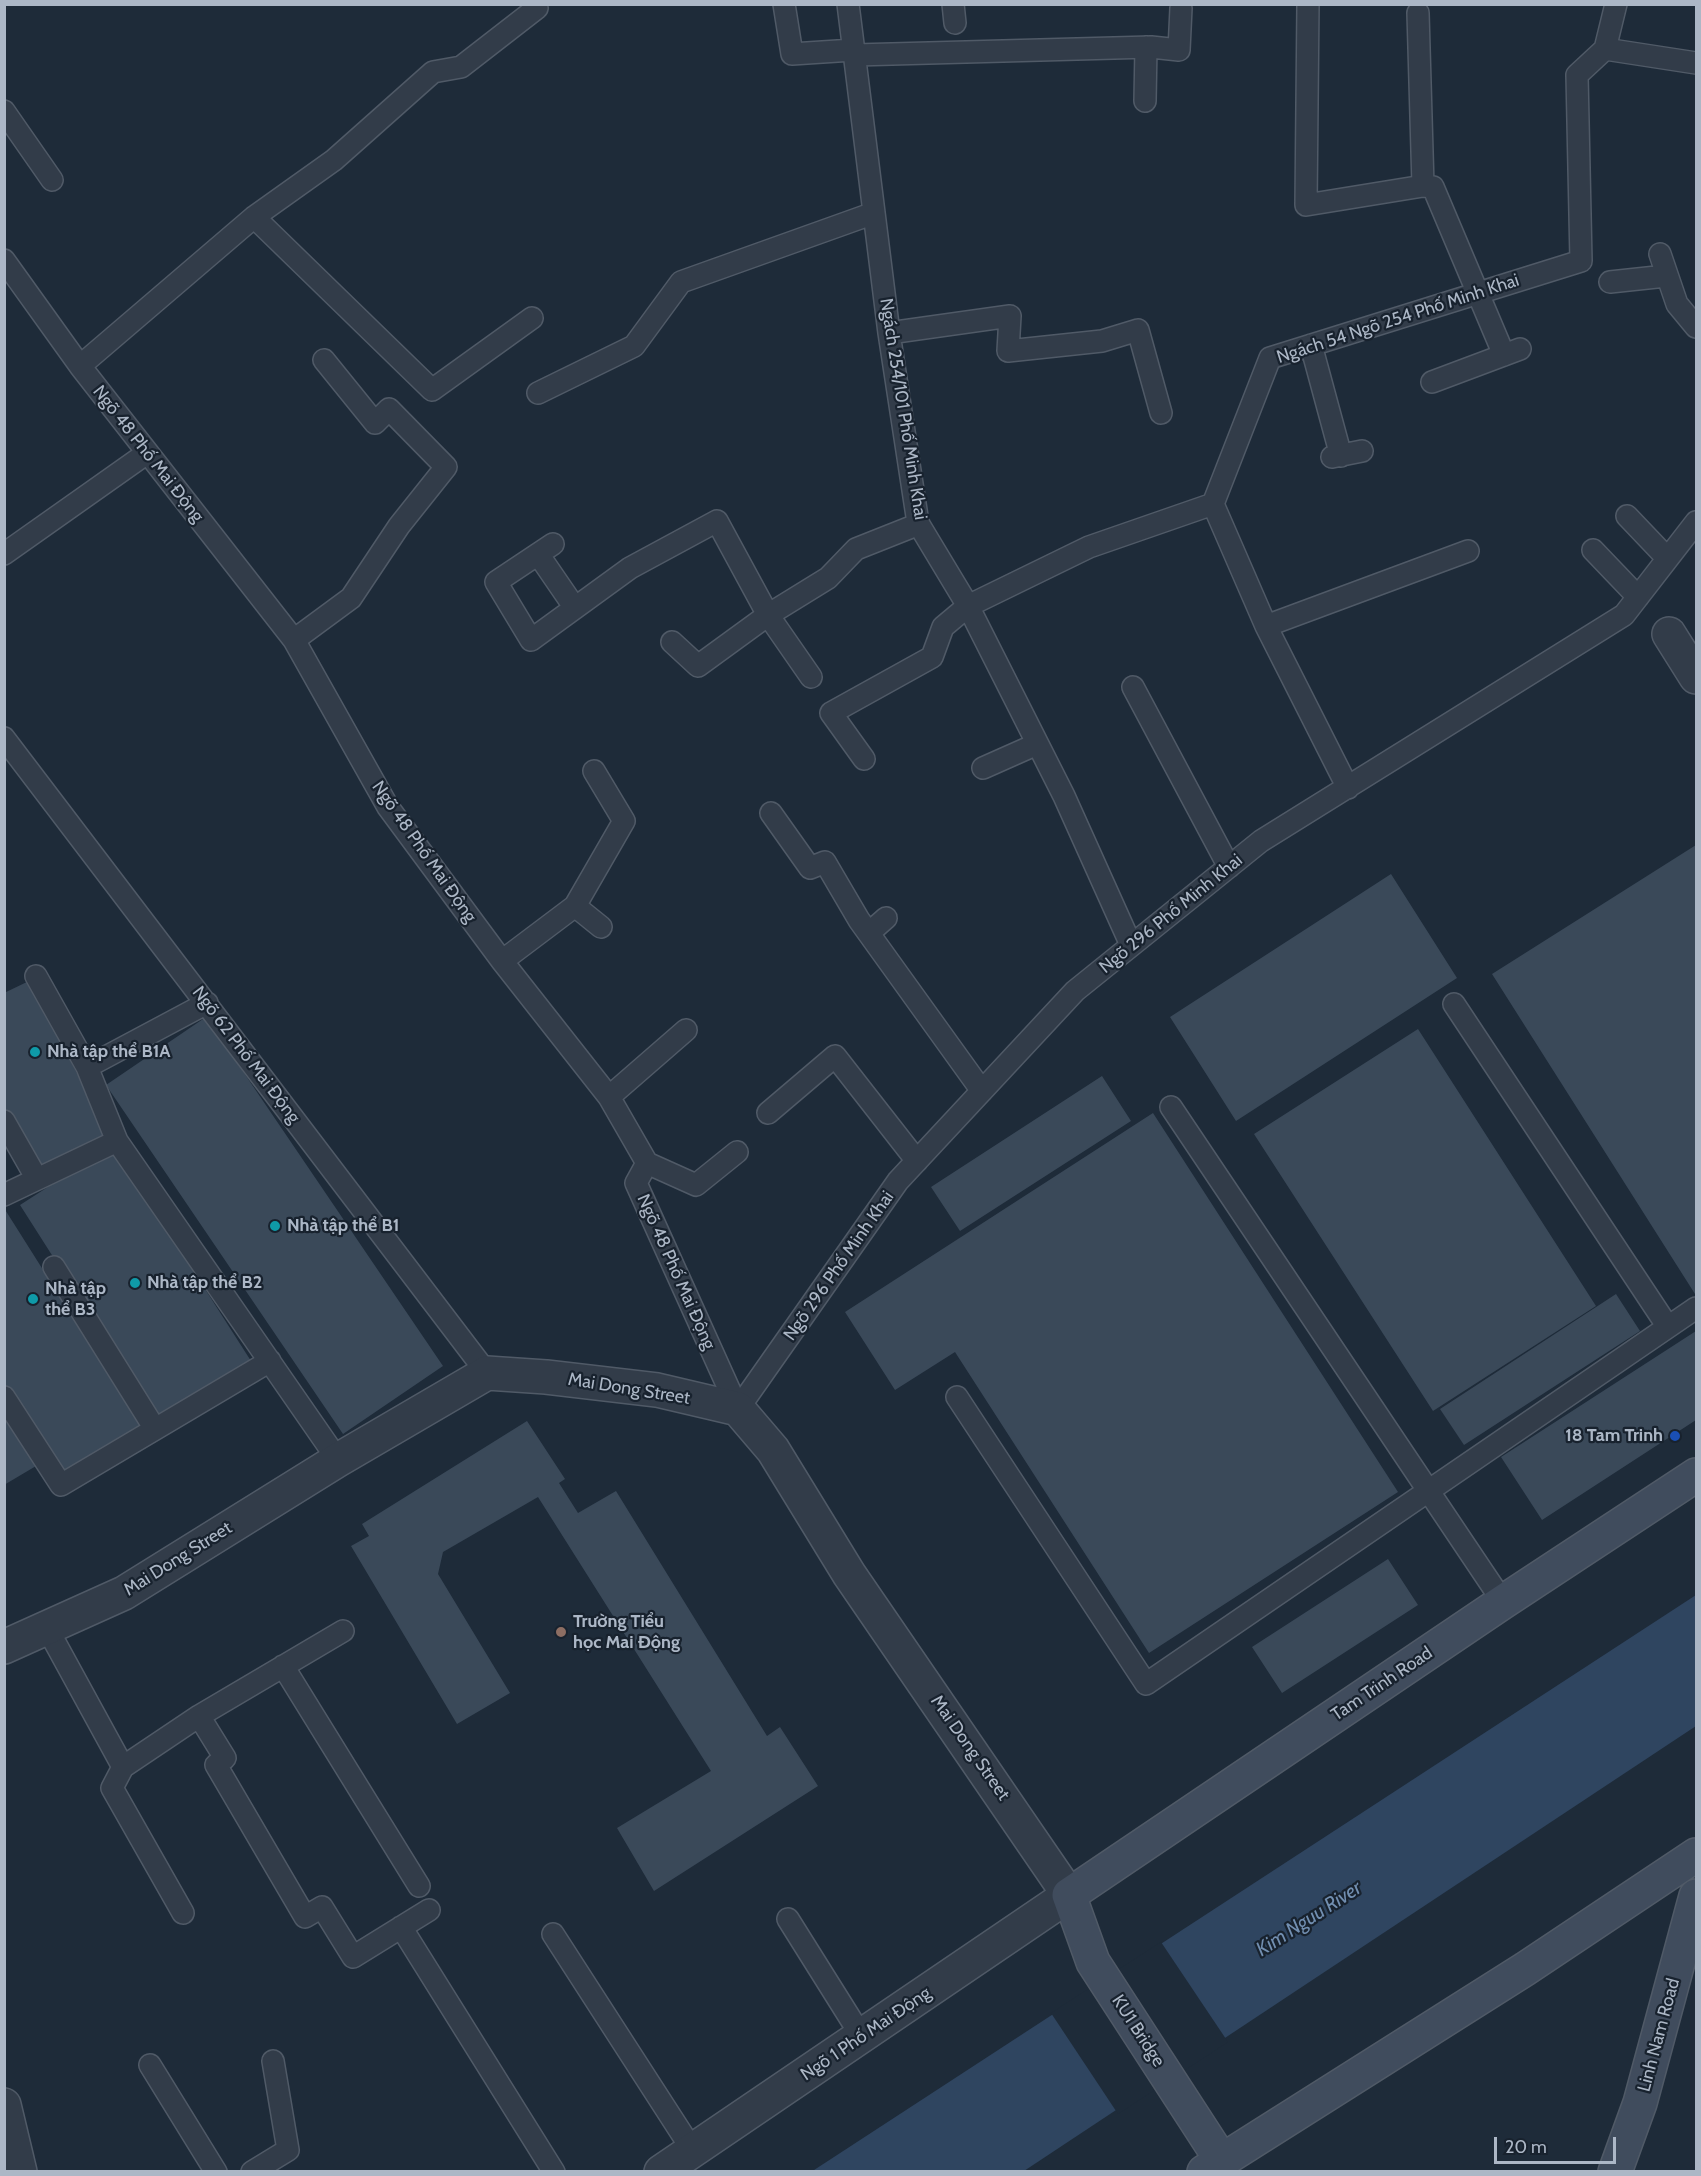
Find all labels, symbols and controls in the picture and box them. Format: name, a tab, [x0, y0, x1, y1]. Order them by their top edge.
street label: Ngách 54 Ngõ 254 Phố Minh Khai	[1274, 270, 1522, 368]
street label: Ngách 254/101 Phố Minh Khai	[875, 297, 931, 521]
street label: Ngõ 48 Phố Mai Động	[88, 381, 208, 527]
street label: Ngõ 48 Phố Mai Động	[367, 777, 481, 927]
street label: Ngõ 296 Phố Minh Khai	[1095, 850, 1247, 978]
street label: Ngõ 62 Phố Mai Động	[187, 982, 305, 1128]
place label: Nhà tập thể B1A	[47, 1041, 171, 1063]
marker: Nhà tập thể B1A	[28, 1045, 42, 1059]
street label: Ngõ 296 Phố Minh Khai	[779, 1187, 899, 1345]
street label: Ngõ 48 Phố Mai Động	[632, 1191, 720, 1353]
place label: Nhà tập thể B1	[287, 1215, 399, 1237]
marker: Nhà tập thể B1	[268, 1219, 282, 1233]
place label: Nhà tập thể B2	[147, 1272, 262, 1294]
marker: Nhà tập thể B2	[128, 1276, 142, 1290]
place label: Nhà tập thể B3	[45, 1278, 106, 1320]
marker: Nhà tập thể B3	[26, 1292, 40, 1306]
street label: Mai Dong Street	[566, 1369, 692, 1409]
place label: 18 Tam Trinh	[1565, 1425, 1663, 1447]
marker: 18 Tam Trinh	[1668, 1429, 1682, 1443]
street label: Mai Dong Street	[120, 1517, 236, 1601]
place label: Trường Tiểu học Mai Động	[573, 1611, 680, 1654]
marker: Trường Tiểu học Mai Động	[554, 1625, 568, 1639]
street label: Tam Trinh Road	[1327, 1642, 1437, 1726]
street label: Mai Dong Street	[926, 1691, 1014, 1805]
water label: Kim Nguu River	[1252, 1876, 1366, 1962]
street label: Linh Nam Road	[1633, 1976, 1685, 2094]
street label: Ngõ 1 Phố Mai Động	[797, 1982, 935, 2086]
street label: KU1 Bridge	[1107, 1991, 1169, 2071]
scale bar	[1497, 2125, 1618, 2163]
text: 20 m	[1505, 2136, 1547, 2158]

